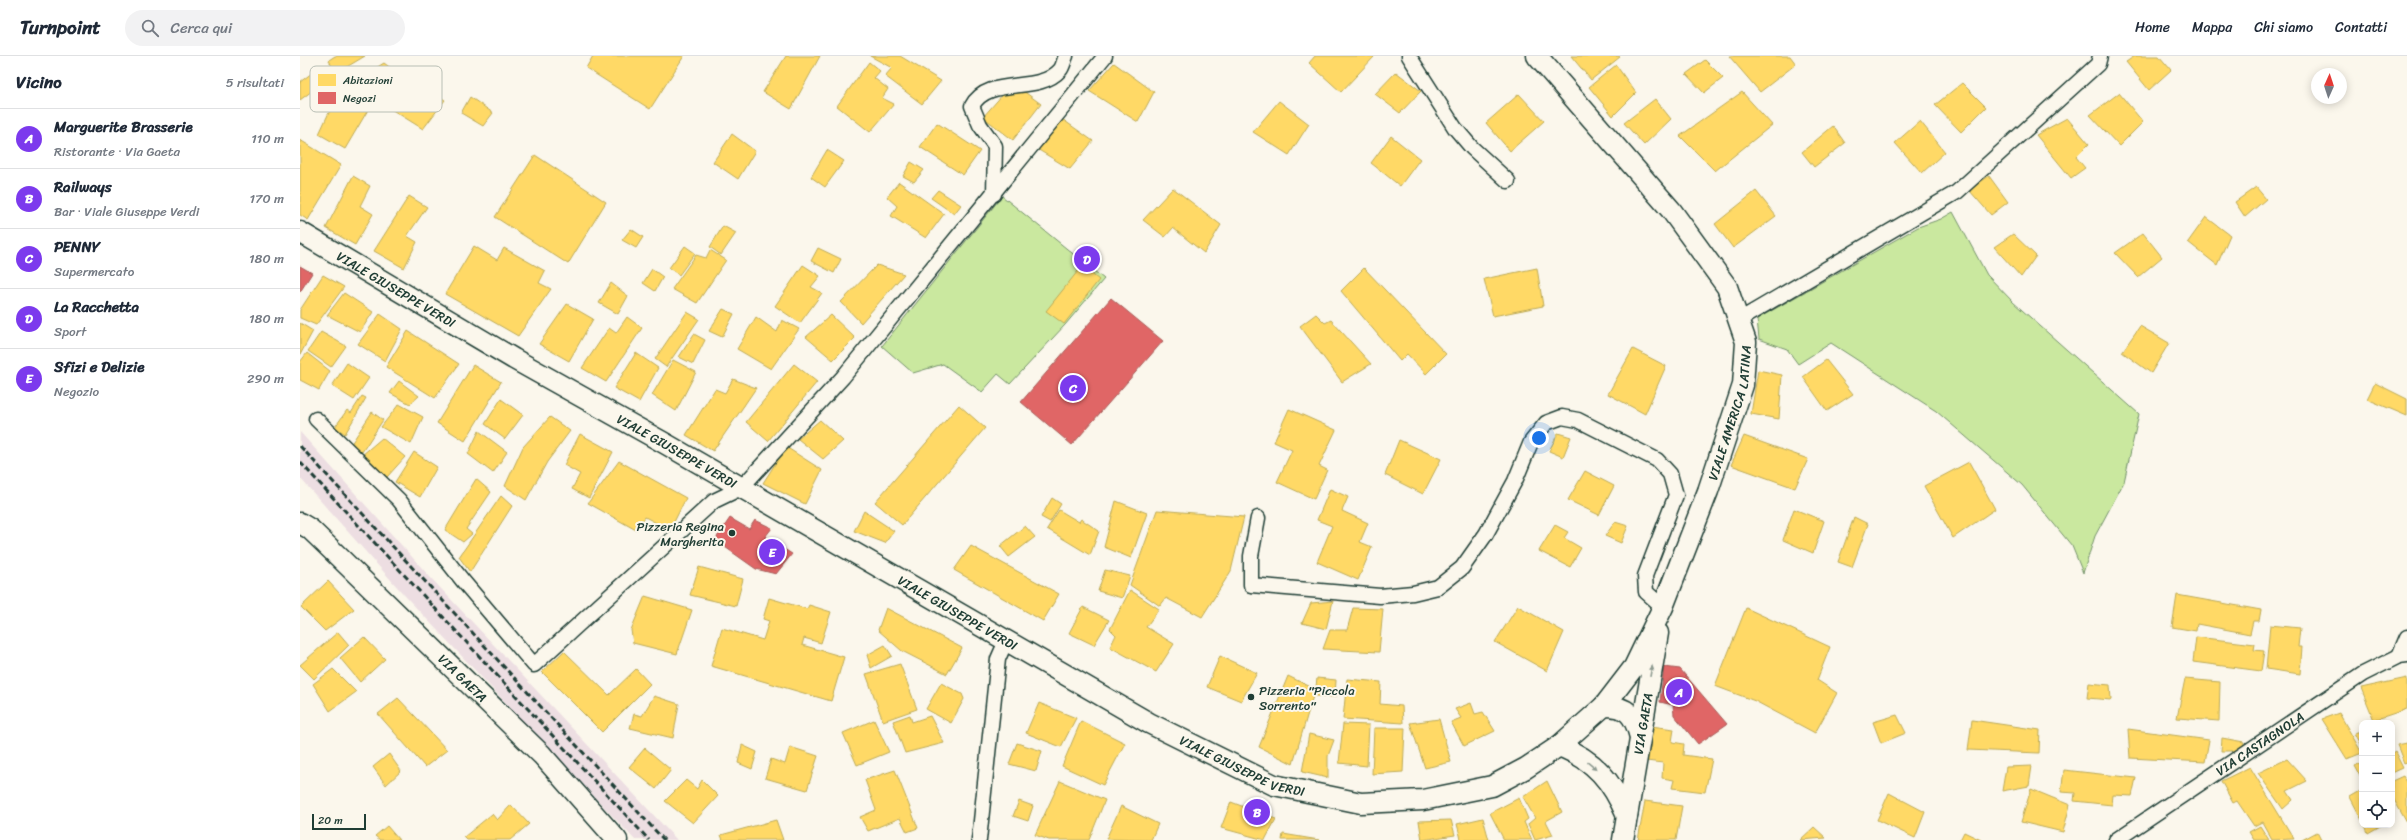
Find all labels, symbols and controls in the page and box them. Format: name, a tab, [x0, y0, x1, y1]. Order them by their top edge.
search box	[125, 10, 405, 46]
text: Turnpoint	[20, 11, 101, 44]
text: Cerca qui	[171, 15, 232, 41]
text: Home	[2135, 15, 2170, 40]
text: Mappa	[2192, 15, 2232, 40]
text: Chi siamo	[2254, 15, 2313, 40]
text: Contatti	[2335, 15, 2387, 40]
icon: search	[139, 17, 161, 39]
legend	[310, 66, 442, 112]
text: Vicino	[16, 67, 62, 97]
north arrow	[2311, 68, 2347, 104]
text: 5 risultati	[226, 71, 284, 94]
text: Abitazioni	[342, 71, 393, 90]
text: Negozi	[343, 89, 377, 108]
text: Marguerite Brasserie	[54, 114, 193, 140]
text: A	[25, 127, 33, 150]
text: 110 m	[251, 127, 284, 150]
text: Ristorante · Via Gaeta	[54, 140, 180, 163]
text: Railways	[54, 174, 112, 200]
text: B	[25, 187, 33, 210]
text: 170 m	[249, 187, 284, 210]
text: Bar · Viale Giuseppe Verdi	[54, 200, 199, 223]
text: PENNY	[54, 234, 100, 260]
pin: D	[1074, 244, 1100, 274]
street label: VIALE GIUSEPPE VERDI	[332, 245, 460, 334]
text: C	[25, 247, 33, 270]
text: 180 m	[249, 247, 284, 270]
text: Supermercato	[54, 260, 134, 283]
text: La Racchetta	[54, 294, 139, 320]
text: D	[25, 307, 33, 330]
text: 180 m	[249, 307, 284, 330]
text: Sport	[54, 320, 86, 343]
street label: VIALE AMERICA LATINA	[1701, 344, 1757, 483]
text: Sfizi e Delizie	[54, 354, 144, 380]
text: E	[25, 367, 33, 390]
text: 290 m	[247, 367, 284, 390]
pin: C	[1060, 373, 1086, 403]
text: Negozio	[54, 380, 99, 403]
street label: VIALE GIUSEPPE VERDI	[613, 407, 742, 494]
your location	[1529, 428, 1549, 448]
place label: Pizzeria Regina Margherita	[636, 515, 724, 553]
marker: Pizzeria Regina Margherita	[727, 528, 737, 538]
pin: E	[759, 537, 785, 567]
street label: VIALE GIUSEPPE VERDI	[893, 569, 1022, 656]
street label: VIA GAETA	[433, 648, 493, 708]
one-way arrow	[1649, 665, 1655, 677]
pin: A	[1666, 677, 1692, 707]
place label: Pizzeria "Piccola Sorrento"	[1259, 679, 1355, 717]
street label: VIA GAETA	[1626, 691, 1659, 756]
marker: Pizzeria "Piccola Sorrento"	[1246, 692, 1256, 702]
street label: VIA CASTAGNOLA	[2211, 705, 2309, 782]
map controls	[2359, 720, 2395, 828]
button: +	[2359, 720, 2395, 756]
street label: VIALE GIUSEPPE VERDI	[1176, 728, 1307, 803]
button: −	[2359, 756, 2395, 792]
one-way arrow	[1587, 762, 1598, 771]
button: locate	[2359, 792, 2395, 828]
pin: B	[1244, 797, 1270, 827]
text: 20 m	[318, 811, 343, 830]
scale bar	[312, 812, 366, 831]

